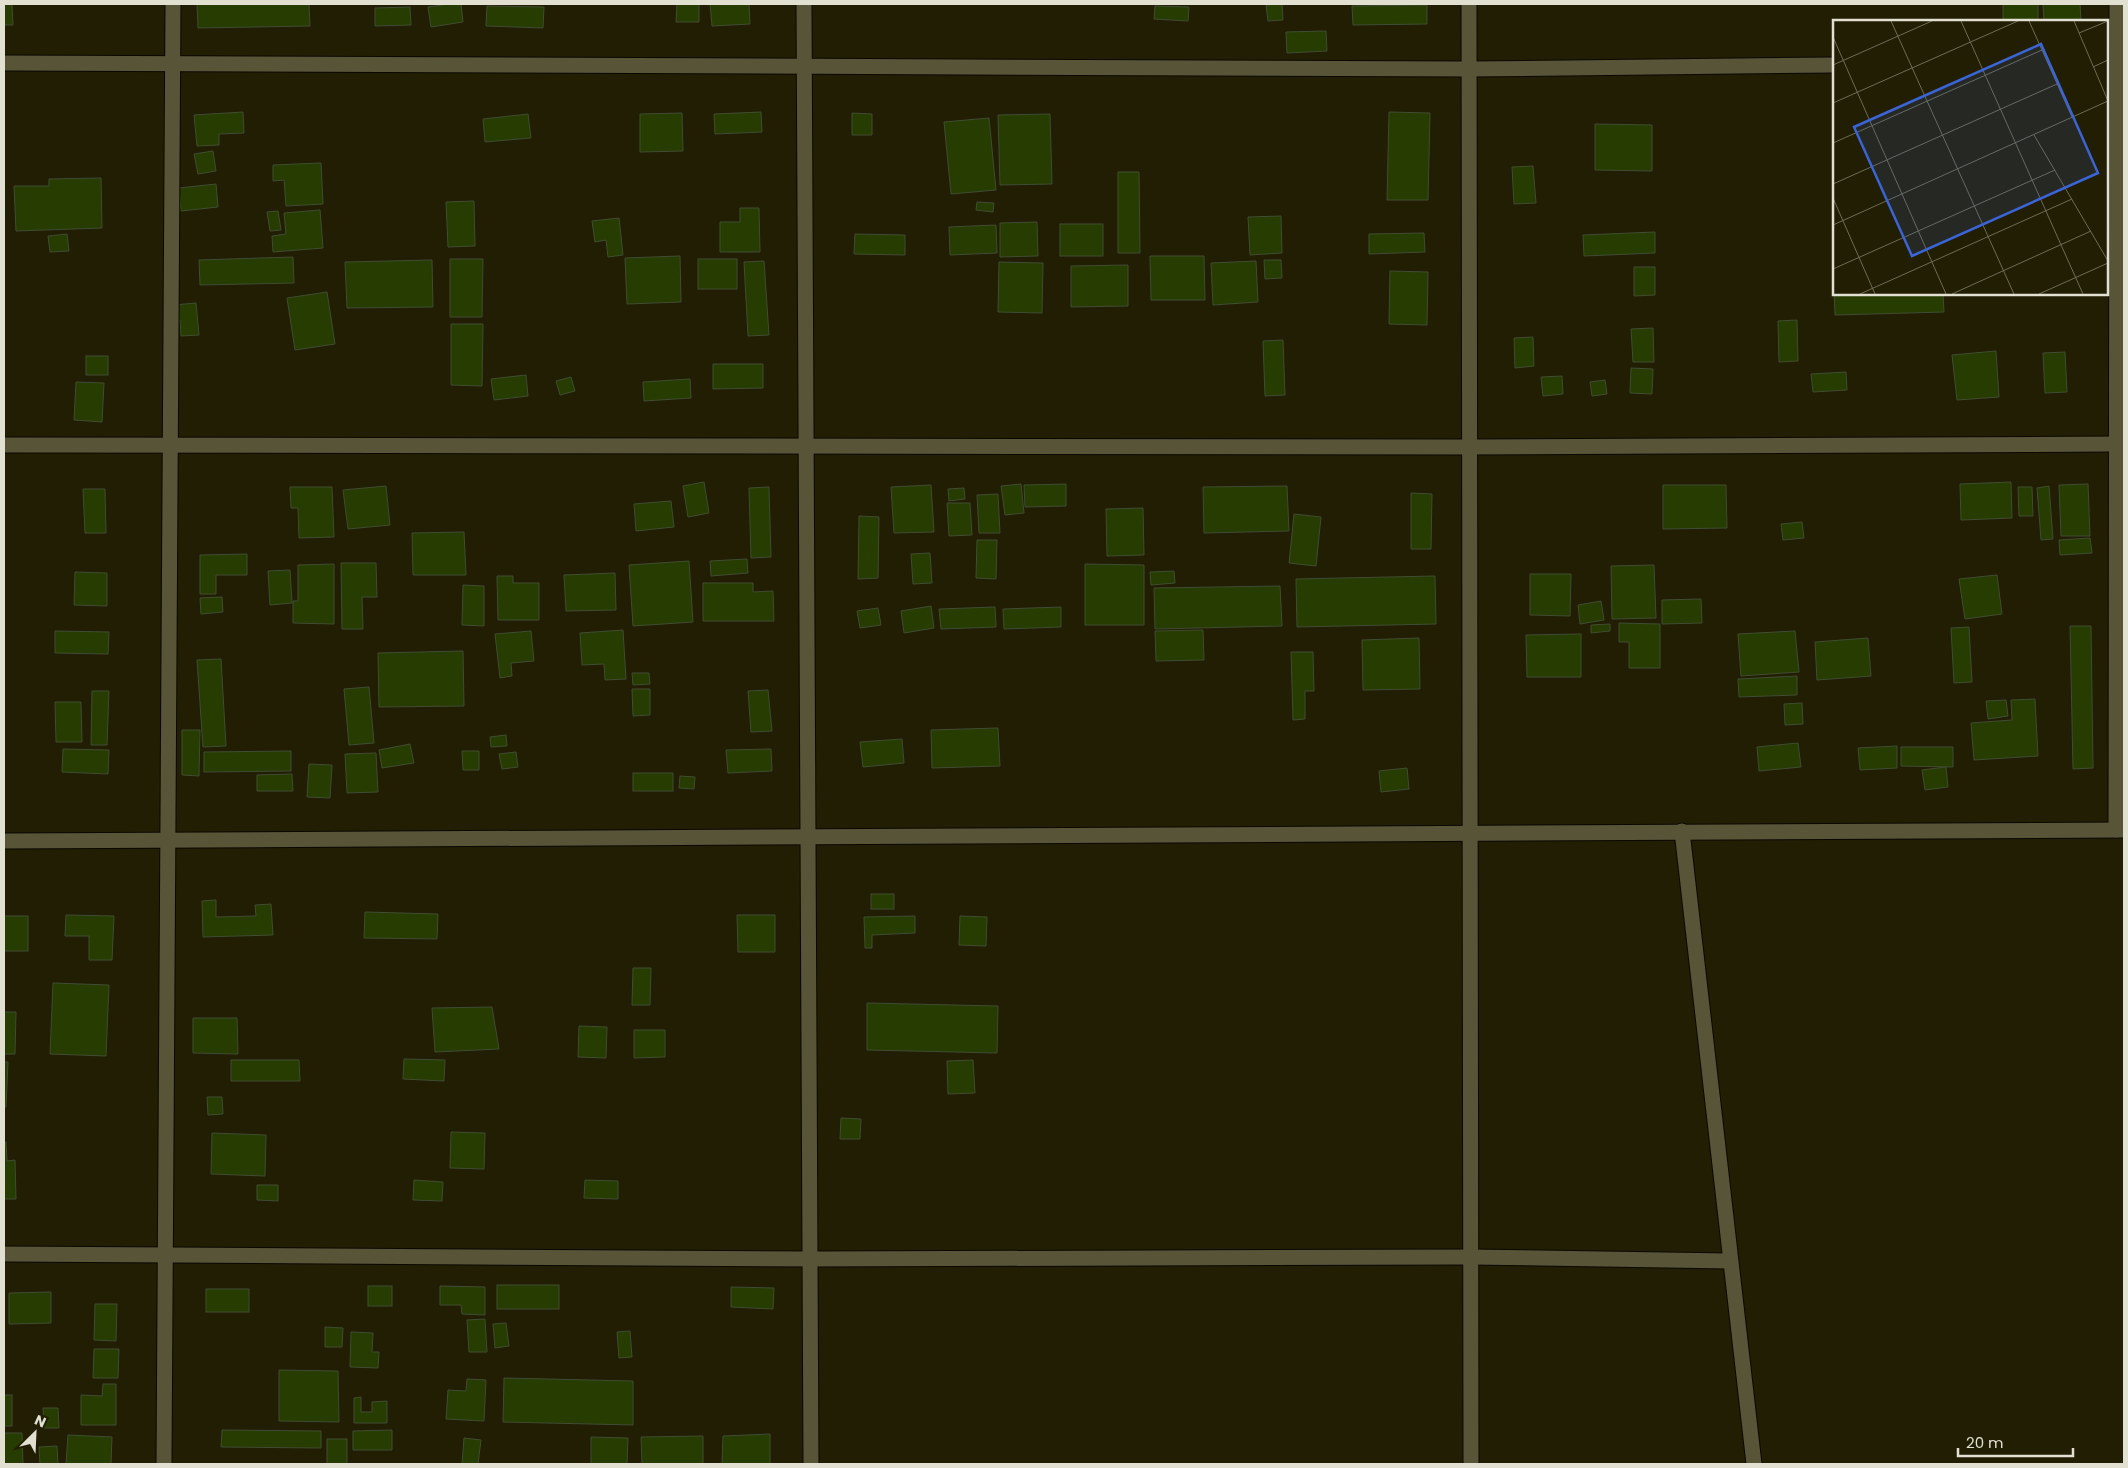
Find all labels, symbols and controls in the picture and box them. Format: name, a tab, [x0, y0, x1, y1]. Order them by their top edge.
inset map	[1833, 20, 2108, 295]
north arrow	[10, 1408, 60, 1458]
text: N	[31, 1410, 49, 1432]
scale bar	[1958, 1426, 2073, 1458]
text: 20 m	[1966, 1432, 2004, 1453]

